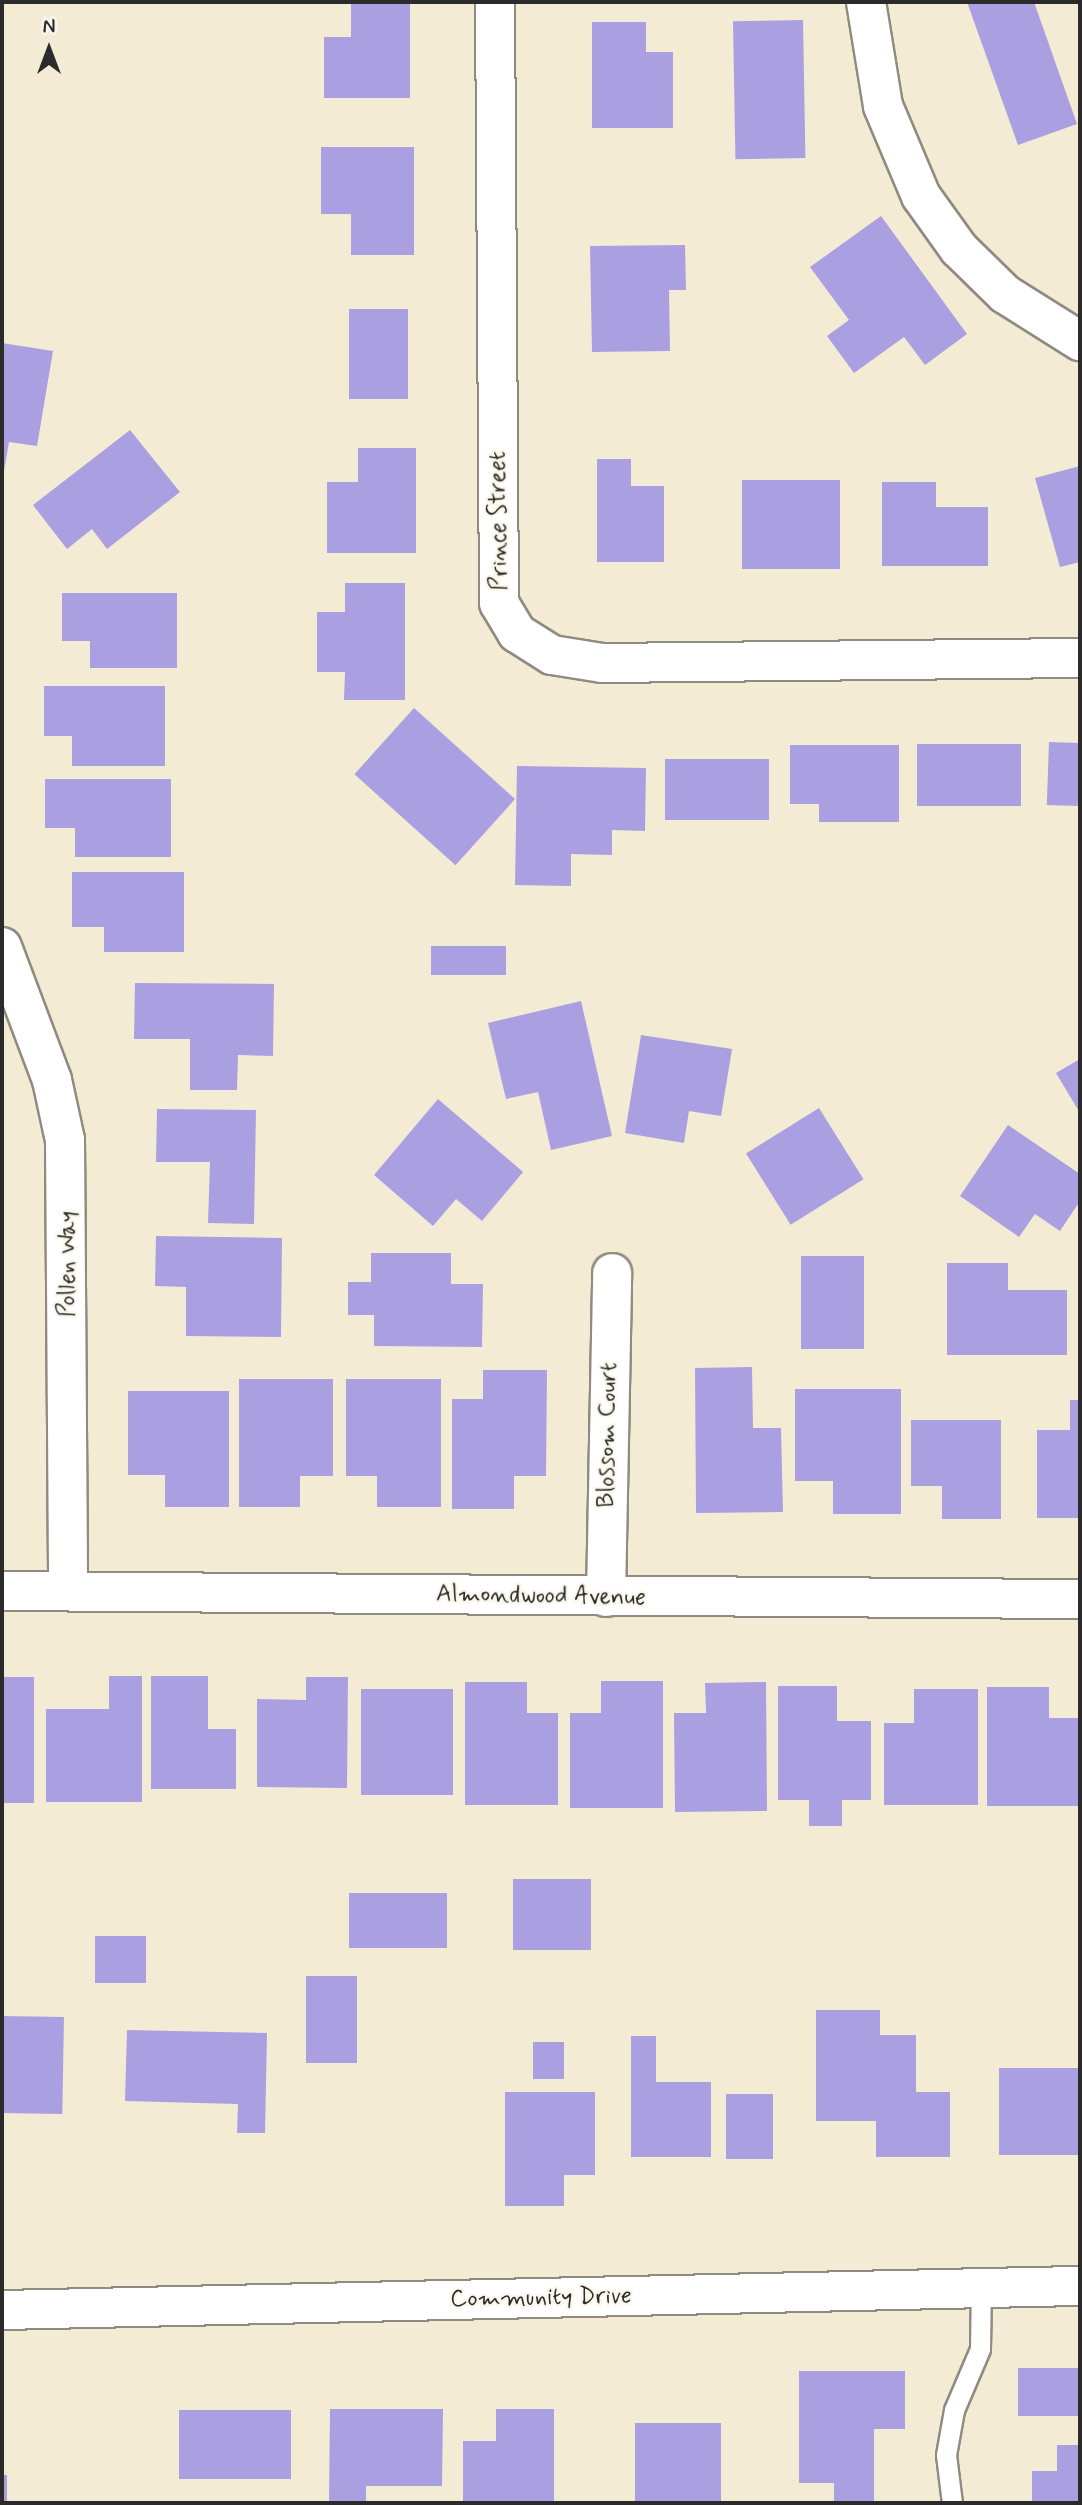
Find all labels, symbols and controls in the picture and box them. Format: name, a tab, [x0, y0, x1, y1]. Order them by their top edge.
north arrow	[14, 14, 84, 84]
text: N	[43, 15, 55, 40]
street label: Prince Street	[483, 449, 515, 593]
street label: Pollen Way	[54, 1210, 82, 1318]
street label: Blossom Court	[592, 1361, 624, 1509]
street label: Almondwood Avenue	[434, 1580, 648, 1612]
street label: Community Drive	[450, 2282, 632, 2314]

